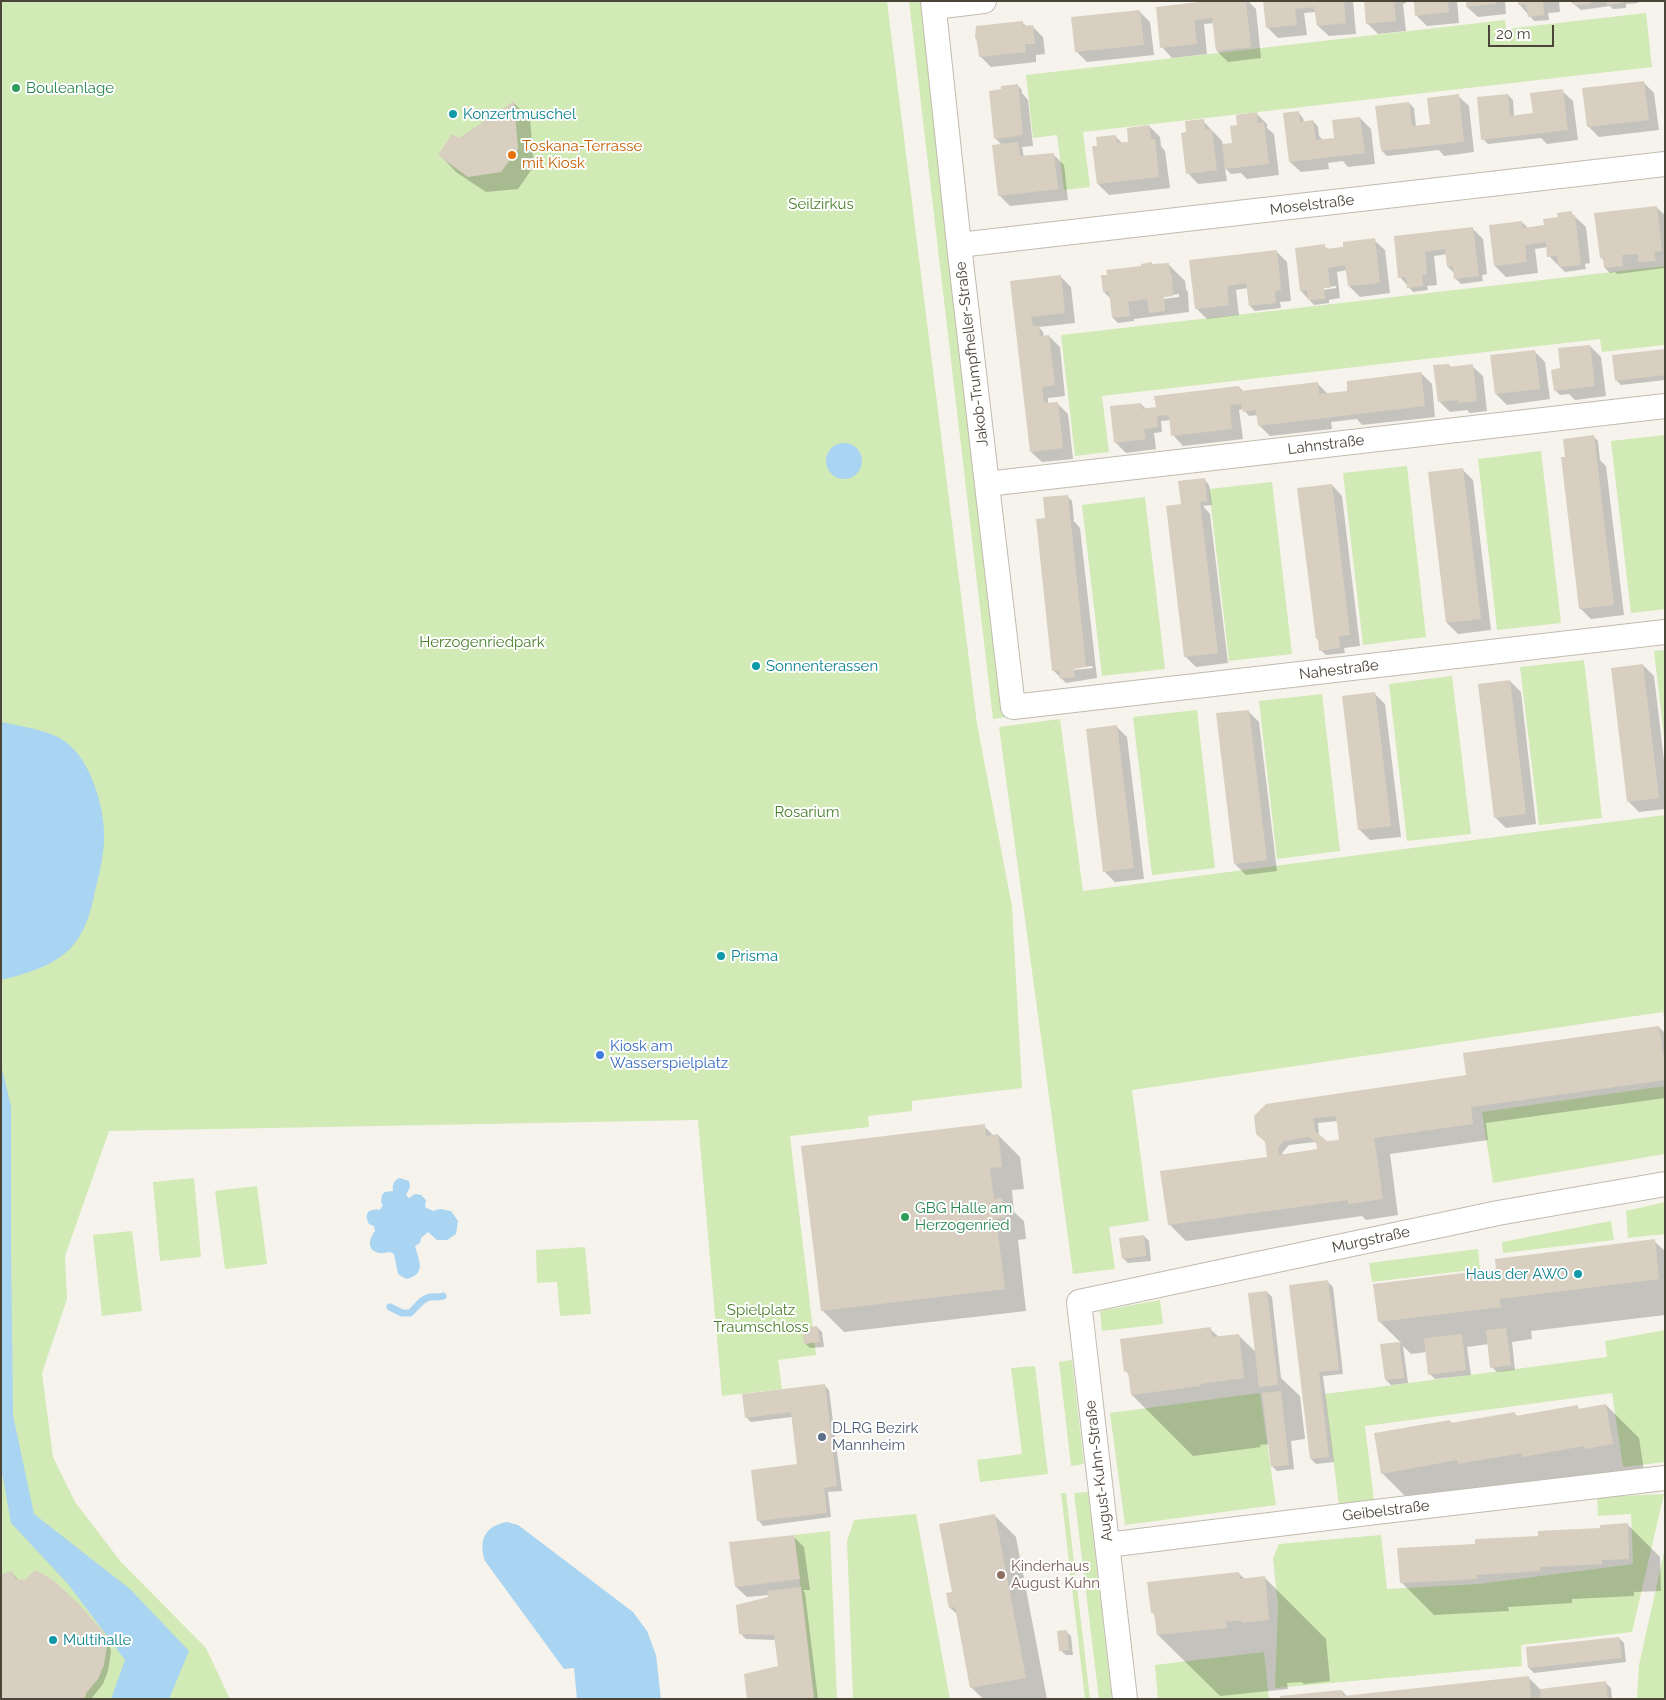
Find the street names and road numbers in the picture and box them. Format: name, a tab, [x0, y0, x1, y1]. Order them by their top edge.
street label: Moselstraße	[1269, 191, 1355, 219]
street label: Jakob-Trumpfheller-Straße	[952, 260, 992, 448]
street label: Lahnstraße	[1287, 431, 1365, 459]
street label: Nahestraße	[1298, 656, 1380, 684]
street label: Murgstraße	[1330, 1223, 1412, 1257]
street label: August-Kuhn-Straße	[1081, 1399, 1117, 1543]
street label: Geibelstraße	[1341, 1497, 1431, 1525]

